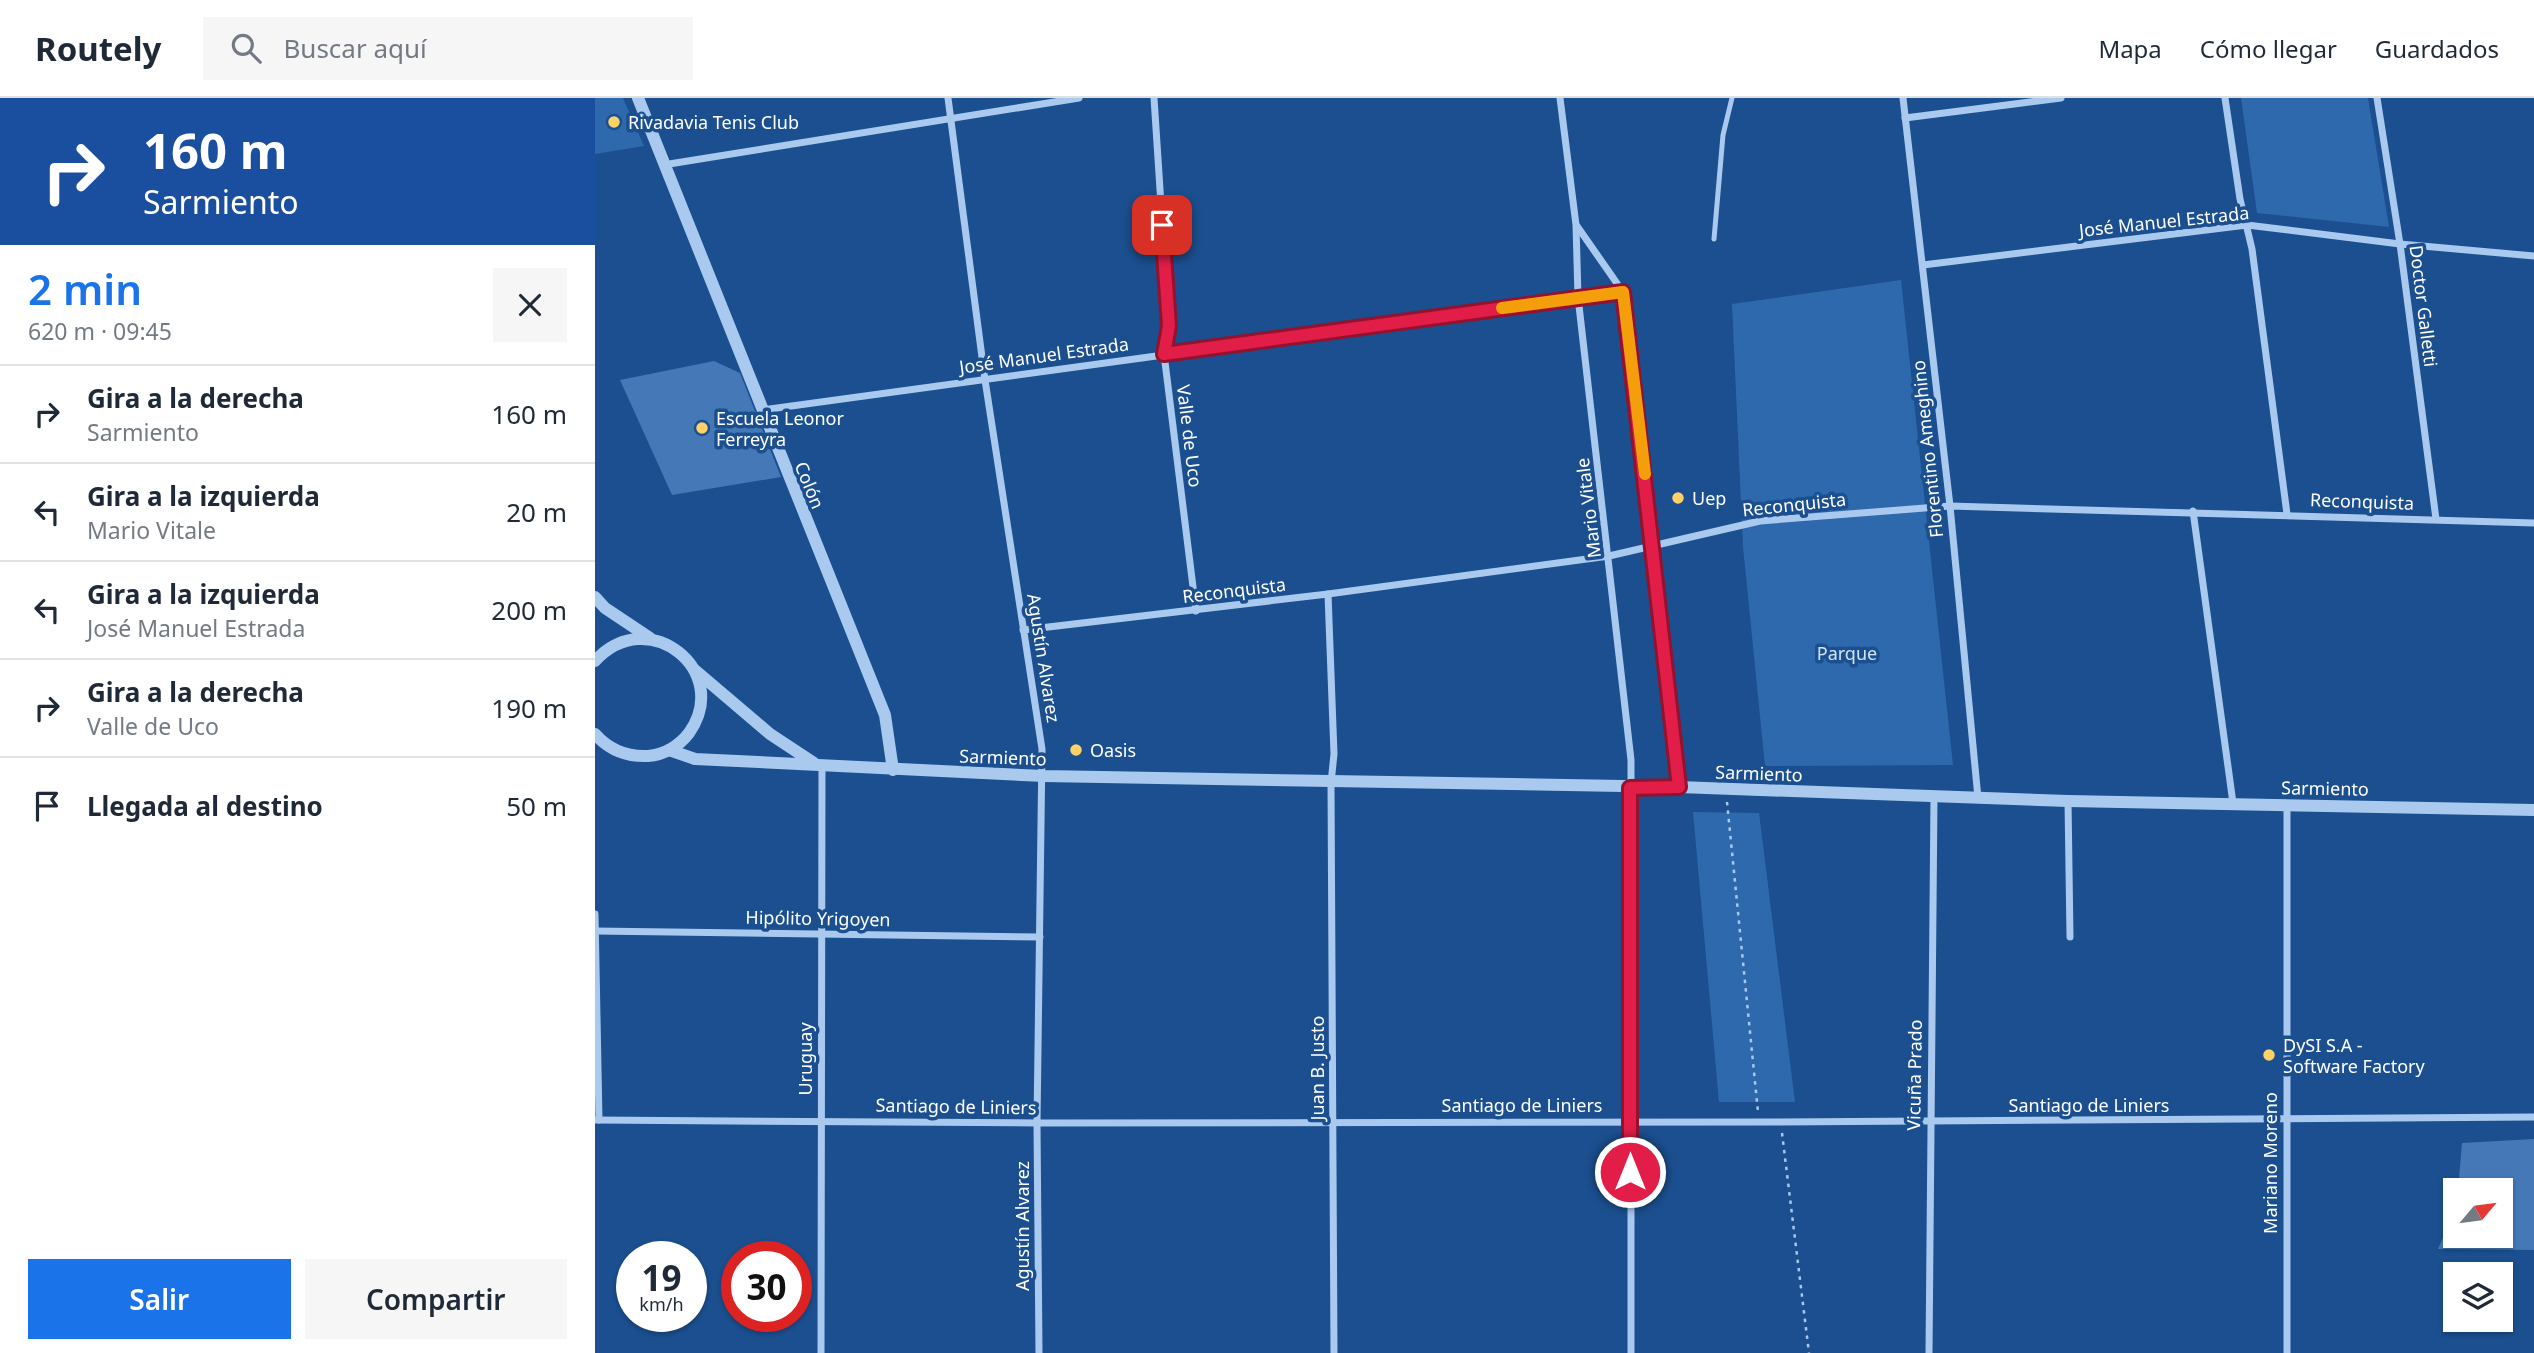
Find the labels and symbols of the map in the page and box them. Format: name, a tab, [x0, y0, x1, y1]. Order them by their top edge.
place label: Rivadavia Tenis Club	[628, 110, 799, 134]
marker: Rivadavia Tenis Club	[606, 114, 622, 130]
pin	[1132, 195, 1192, 255]
street label: José Manuel Estrada	[2076, 200, 2250, 242]
street label: Doctor Galletti	[2405, 244, 2443, 368]
street label: José Manuel Estrada	[956, 331, 1130, 379]
street label: Florentino Ameghino	[1906, 359, 1948, 539]
street label: Valle de Uco	[1172, 383, 1208, 489]
place label: Escuela Leonor Ferreyra	[716, 406, 844, 451]
marker: Escuela Leonor Ferreyra	[694, 420, 710, 436]
street label: Mario Vitale	[1570, 456, 1606, 560]
street label: Colón	[790, 458, 830, 512]
place label: Uep	[1692, 486, 1726, 510]
street label: Reconquista	[1741, 487, 1847, 521]
street label: Reconquista	[2310, 487, 2414, 515]
marker: Uep	[1670, 490, 1686, 506]
street label: Reconquista	[1181, 572, 1287, 608]
street label: Agustín Alvarez	[1022, 592, 1066, 724]
park label: Parque	[1817, 641, 1877, 665]
place label: Oasis	[1090, 738, 1136, 762]
marker: Oasis	[1068, 742, 1084, 758]
street label: Sarmiento	[959, 743, 1047, 771]
street label: Sarmiento	[1715, 759, 1803, 787]
street label: Sarmiento	[2281, 775, 2369, 801]
street label: Hipólito Yrigoyen	[745, 905, 891, 931]
street label: Juan B. Justo	[1305, 1015, 1329, 1123]
street label: Vicuña Prado	[1901, 1019, 1927, 1131]
street label: Uruguay	[793, 1022, 817, 1096]
place label: DySI S.A - Software Factory	[2283, 1033, 2426, 1078]
marker: DySI S.A - Software Factory	[2261, 1047, 2277, 1063]
street label: Mariano Moreno	[2258, 1092, 2282, 1234]
street label: Santiago de Liniers	[875, 1093, 1037, 1119]
street label: Santiago de Liniers	[1442, 1093, 1602, 1117]
street label: Santiago de Liniers	[2009, 1093, 2169, 1117]
position arrow	[1593, 1135, 1667, 1209]
street label: Agustín Alvarez	[1010, 1161, 1034, 1291]
north arrow	[2443, 1178, 2513, 1248]
speed limit sign: 30	[721, 1241, 812, 1332]

